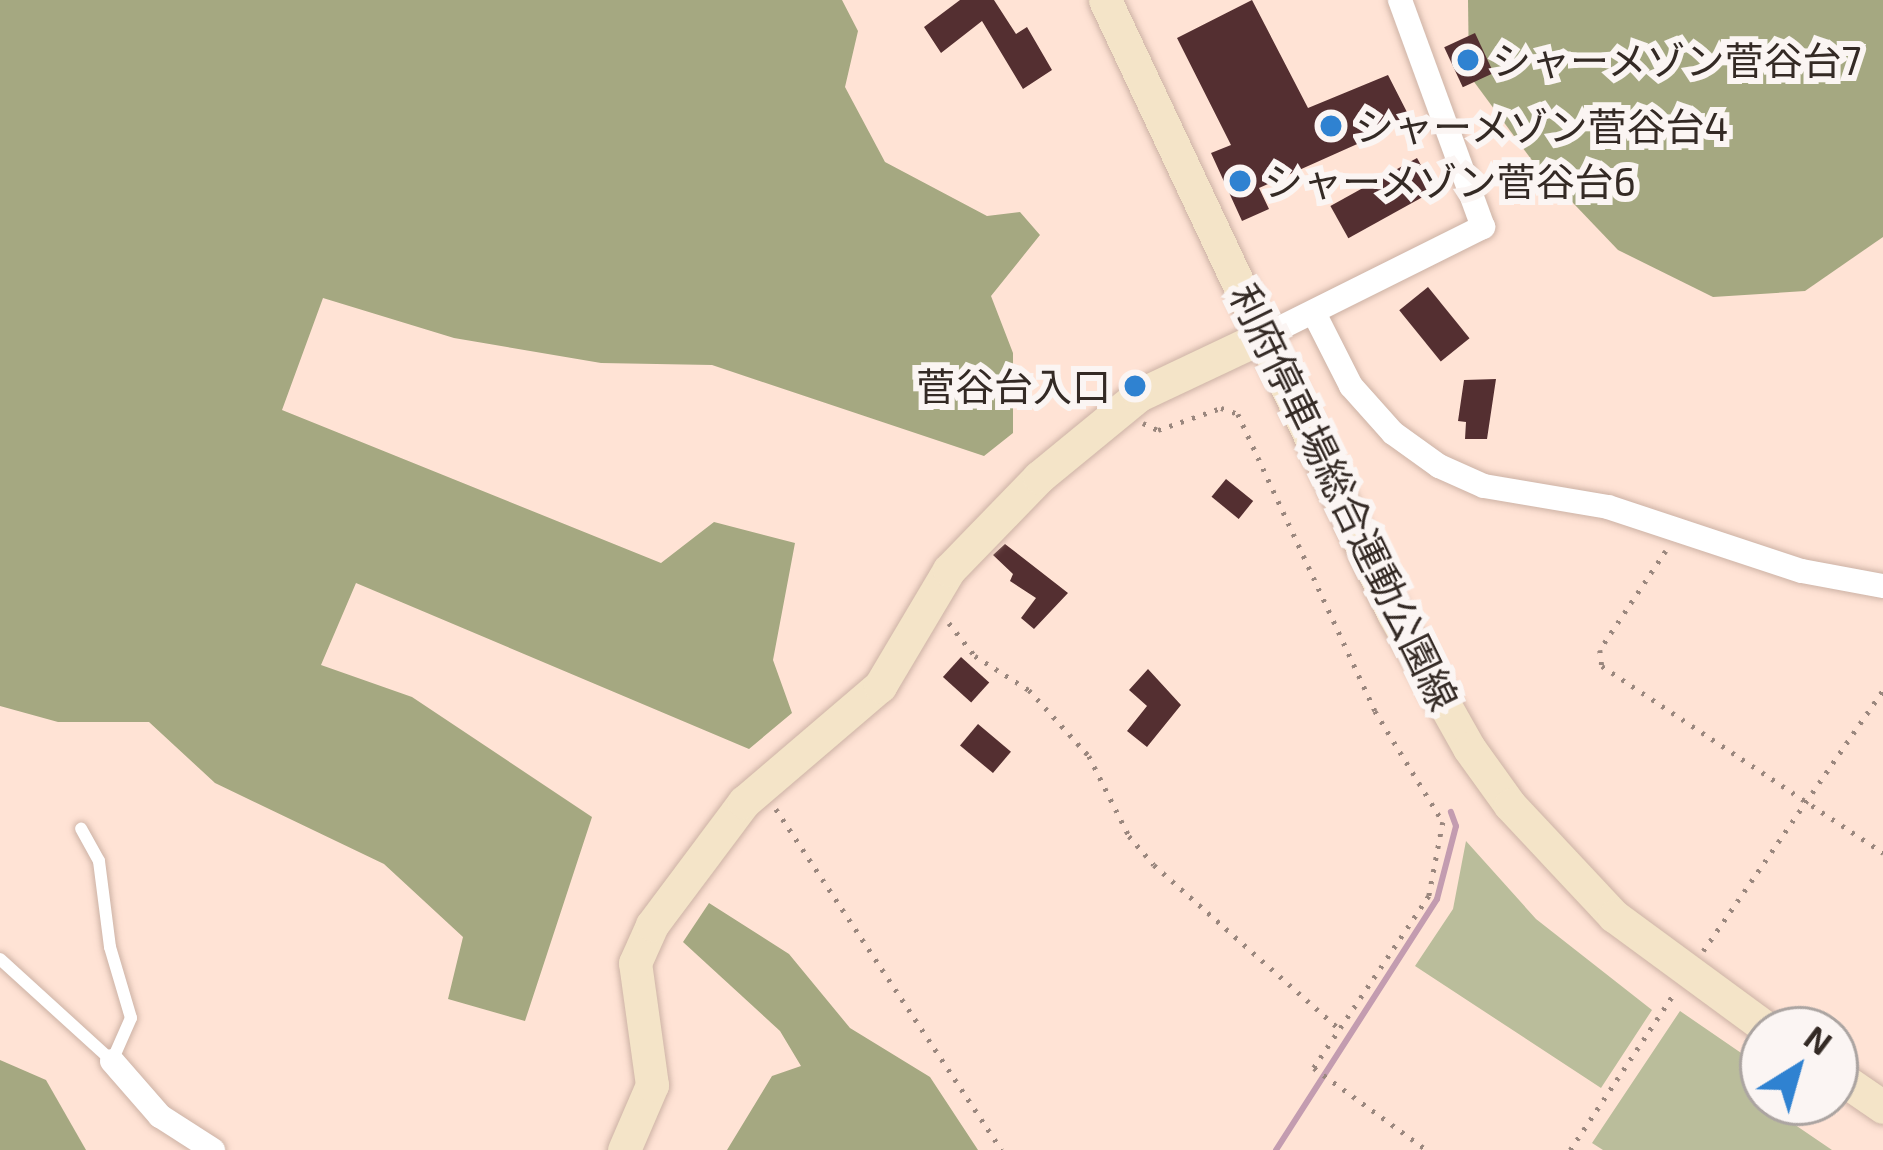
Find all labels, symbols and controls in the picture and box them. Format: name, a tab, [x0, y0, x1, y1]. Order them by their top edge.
place label: シャーメゾン菅谷台7	[1492, 37, 1863, 83]
marker: シャーメゾン菅谷台7	[1455, 47, 1481, 73]
place label: シャーメゾン菅谷台4	[1355, 103, 1730, 149]
marker: シャーメゾン菅谷台4	[1318, 113, 1344, 139]
place label: シャーメゾン菅谷台6	[1264, 158, 1637, 204]
marker: シャーメゾン菅谷台6	[1227, 168, 1253, 194]
street label: 利府停車場総合運動公園線	[1220, 276, 1468, 718]
place label: 菅谷台入口	[916, 363, 1111, 409]
marker: 菅谷台入口	[1122, 373, 1148, 399]
north arrow	[1739, 1006, 1859, 1126]
text: N	[1797, 1016, 1840, 1063]

